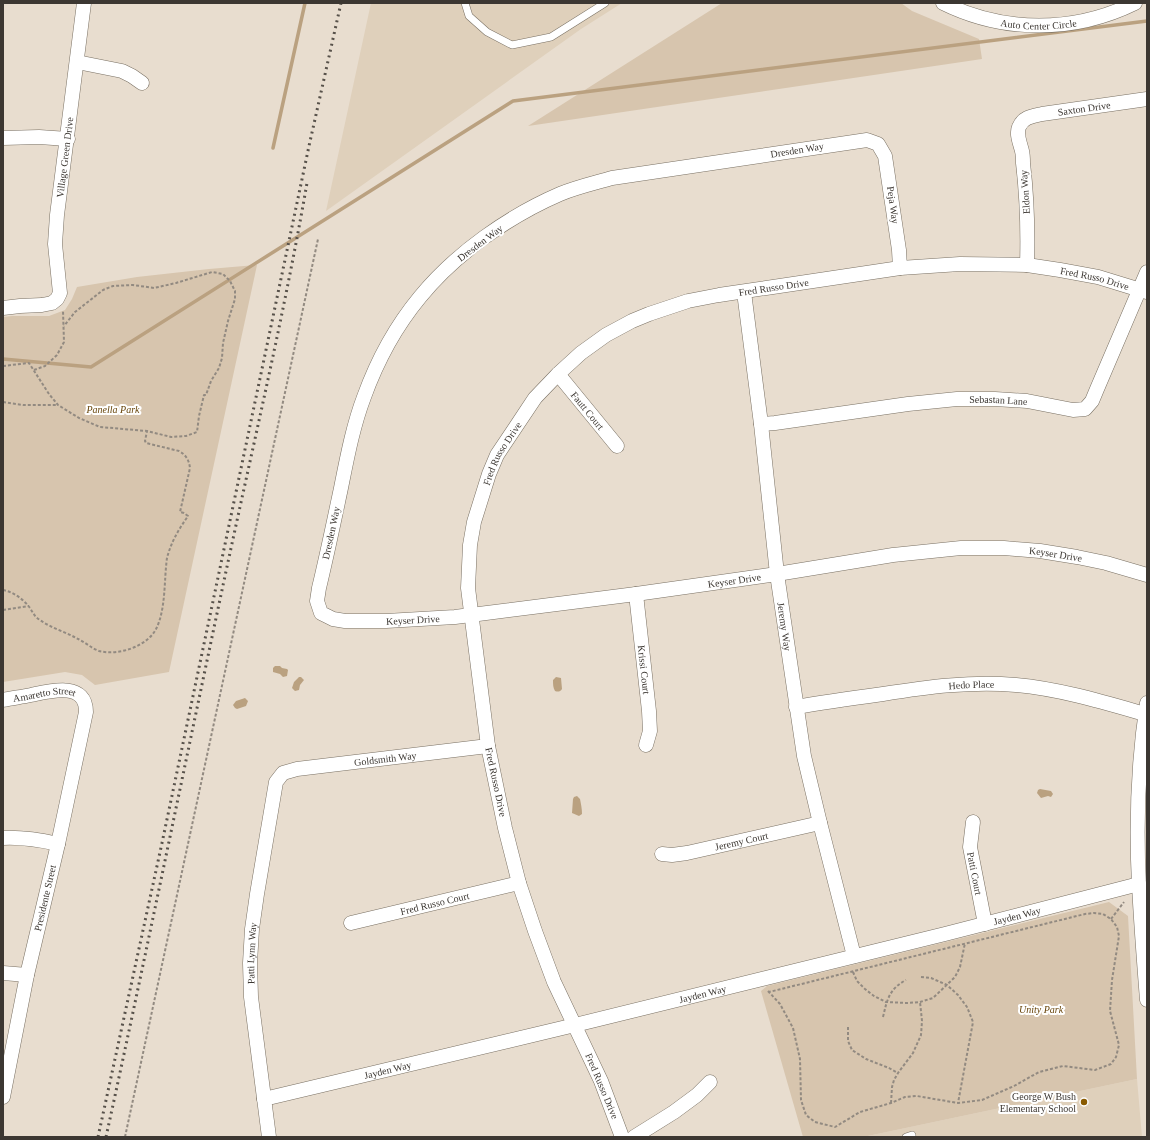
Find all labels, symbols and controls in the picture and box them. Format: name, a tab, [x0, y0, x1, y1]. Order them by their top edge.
street label: Auto Center Circle	[1000, 17, 1078, 31]
street label: Saxton Drive	[1057, 99, 1112, 117]
street label: Village Green Drive	[54, 116, 75, 198]
street label: Dresden Way	[770, 140, 824, 160]
street label: Eldon Way	[1018, 170, 1032, 214]
street label: Peja Way	[885, 186, 901, 224]
street label: Dresden Way	[455, 222, 505, 264]
street label: Fred Russo Drive	[1059, 265, 1131, 292]
street label: Fred Russo Drive	[738, 276, 810, 298]
street label: Fautt Court	[569, 389, 607, 432]
street label: Sebastan Lane	[969, 394, 1028, 407]
park label: Panella Park	[85, 404, 140, 415]
street label: Fred Russo Drive	[480, 419, 523, 486]
street label: Dresden Way	[320, 506, 342, 560]
street label: Keyser Drive	[1029, 545, 1084, 564]
street label: Keyser Drive	[707, 571, 762, 589]
street label: Jeremy Way	[776, 601, 794, 652]
street label: Keyser Drive	[386, 612, 441, 626]
street label: Krissi Court	[636, 644, 653, 695]
street label: Hedo Place	[948, 678, 995, 691]
street label: Amaretto Street	[12, 685, 78, 704]
street label: Fred Russo Drive	[483, 746, 509, 818]
street label: Goldsmith Way	[353, 749, 417, 768]
street label: Jeremy Court	[714, 829, 769, 852]
street label: Patti Court	[966, 851, 985, 896]
street label: Presidente Street	[32, 864, 58, 932]
street label: Fred Russo Court	[399, 889, 471, 917]
street label: Jayden Way	[992, 904, 1042, 927]
street label: Patti Lynn Way	[244, 922, 258, 984]
street label: Jayden Way	[678, 983, 727, 1005]
park label: Unity Park	[1019, 1004, 1064, 1015]
street label: Fred Russo Drive	[583, 1051, 621, 1121]
street label: Jayden Way	[363, 1059, 412, 1081]
place label: George W Bush Elementary School	[1000, 1091, 1076, 1114]
marker: George W Bush Elementary School	[1079, 1097, 1089, 1107]

